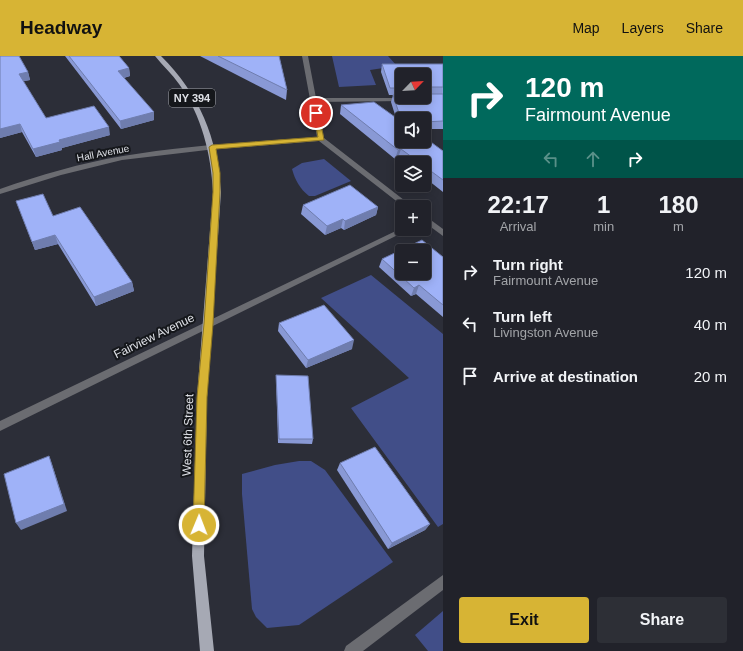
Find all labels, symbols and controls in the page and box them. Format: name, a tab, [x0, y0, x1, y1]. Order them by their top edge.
text: Headway	[20, 17, 102, 38]
text: Map	[572, 20, 600, 36]
text: Layers	[622, 20, 664, 36]
text: Share	[686, 20, 723, 36]
north arrow	[395, 68, 431, 104]
map controls	[395, 68, 431, 280]
icon: right	[459, 72, 511, 124]
text: 120 m	[525, 72, 604, 103]
road number: NY 394	[169, 89, 215, 107]
pin	[299, 96, 333, 130]
icon: arrive	[305, 102, 327, 124]
text: Fairmount Avenue	[525, 105, 671, 125]
button: sound	[395, 112, 431, 148]
street label: Hall Avenue	[76, 142, 131, 163]
icon: left	[540, 148, 562, 170]
icon: ahead	[582, 148, 604, 170]
icon: right	[624, 148, 646, 170]
button: layers	[395, 156, 431, 192]
text: 22:17	[487, 191, 549, 218]
text: 1	[597, 191, 610, 218]
text: 180	[659, 191, 699, 218]
button: +	[395, 200, 431, 236]
text: Arrival	[500, 219, 537, 234]
text: min	[593, 219, 614, 234]
text: m	[673, 219, 684, 234]
button: −	[395, 244, 431, 280]
text: Turn right	[493, 256, 563, 273]
icon: right	[459, 261, 481, 283]
text: 120 m	[685, 264, 727, 281]
text: Fairmount Avenue	[493, 273, 598, 288]
text: Turn left	[493, 308, 552, 325]
street label: Fairview Avenue	[111, 310, 197, 362]
icon: left	[459, 313, 481, 335]
text: 40 m	[694, 316, 727, 333]
text: Livingston Avenue	[493, 325, 598, 340]
icon: arrive	[459, 365, 481, 387]
text: Arrive at destination	[493, 368, 638, 385]
text: 20 m	[694, 368, 727, 385]
street label: West 6th Street	[180, 393, 196, 476]
position arrow	[178, 504, 220, 546]
button: Exit	[459, 597, 589, 643]
button: Share	[597, 597, 727, 643]

